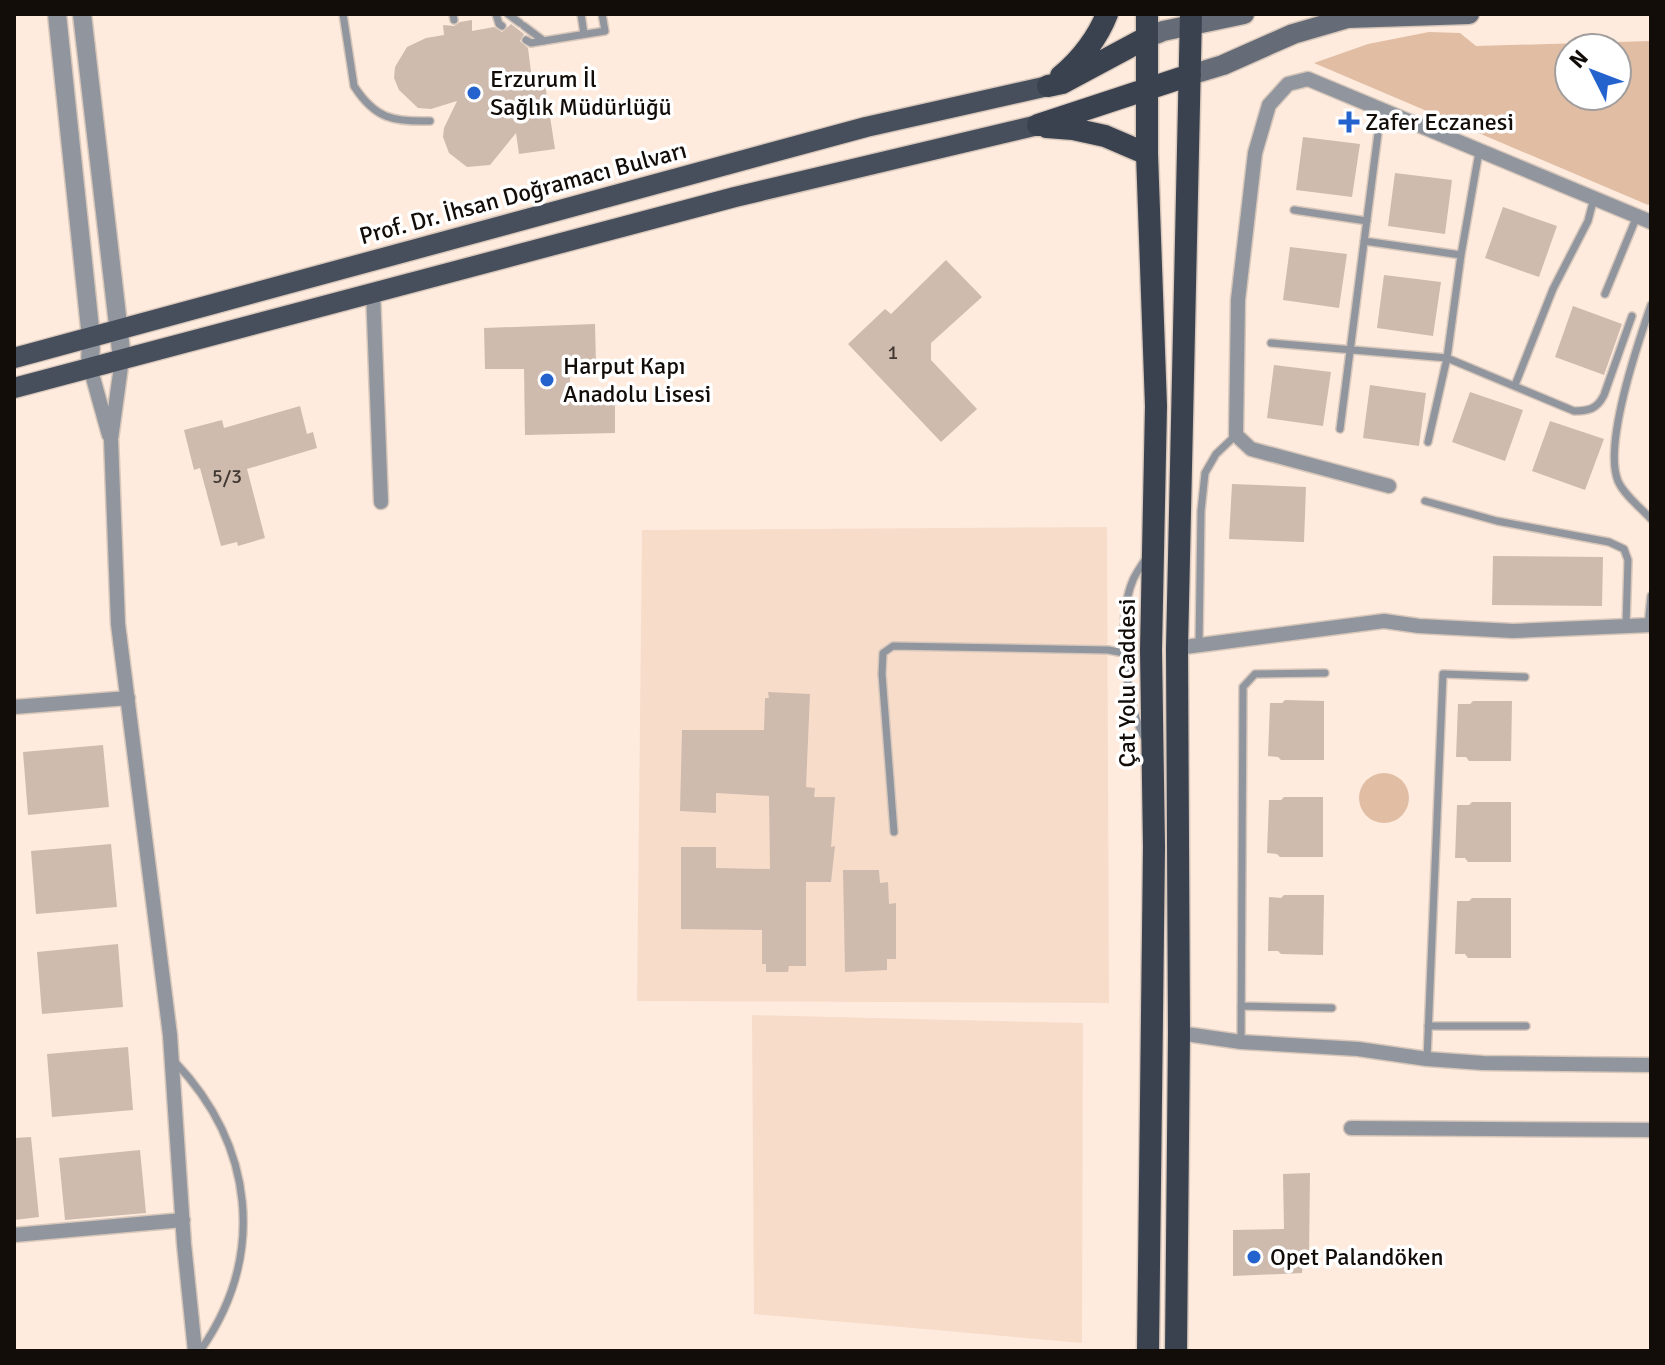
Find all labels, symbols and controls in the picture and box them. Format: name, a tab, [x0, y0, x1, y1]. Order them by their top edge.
north arrow	[1553, 32, 1633, 112]
text: N	[1563, 44, 1594, 74]
place label: Erzurum İl Sağlık Müdürlüğü	[490, 64, 672, 122]
marker: Erzurum İl Sağlık Müdürlüğü	[465, 84, 483, 102]
place label: Zafer Eczanesi	[1365, 107, 1514, 137]
marker: Zafer Eczanesi	[1340, 113, 1358, 131]
street label: Prof. Dr. İhsan Doğramacı Bulvarı	[356, 135, 690, 251]
house number: 1	[888, 340, 898, 365]
place label: Harput Kapı Anadolu Lisesi	[563, 351, 711, 409]
marker: Harput Kapı Anadolu Lisesi	[538, 371, 556, 389]
house number: 5/3	[212, 464, 242, 489]
street label: Çat Yolu Caddesi	[1112, 598, 1142, 768]
place label: Opet Palandöken	[1270, 1242, 1444, 1272]
marker: Opet Palandöken	[1245, 1248, 1263, 1266]

